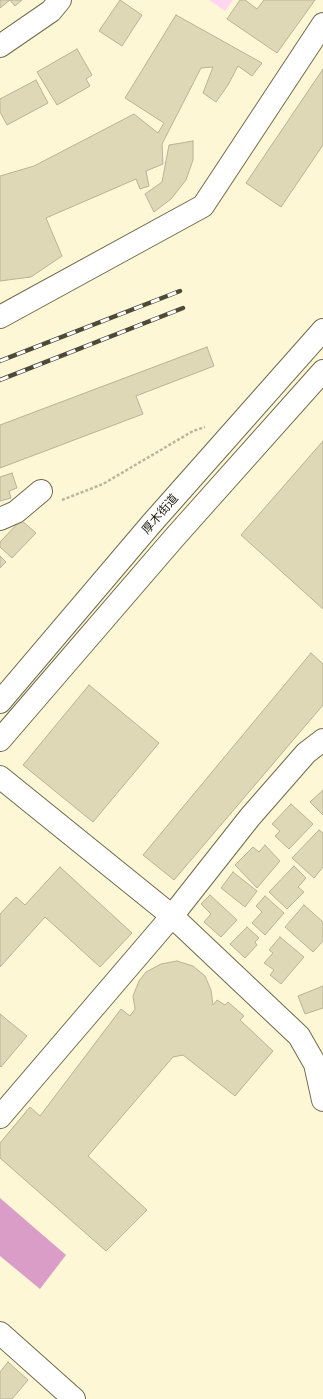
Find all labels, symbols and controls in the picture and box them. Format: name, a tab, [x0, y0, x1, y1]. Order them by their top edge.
street label: 厚木街道	[139, 491, 181, 537]

